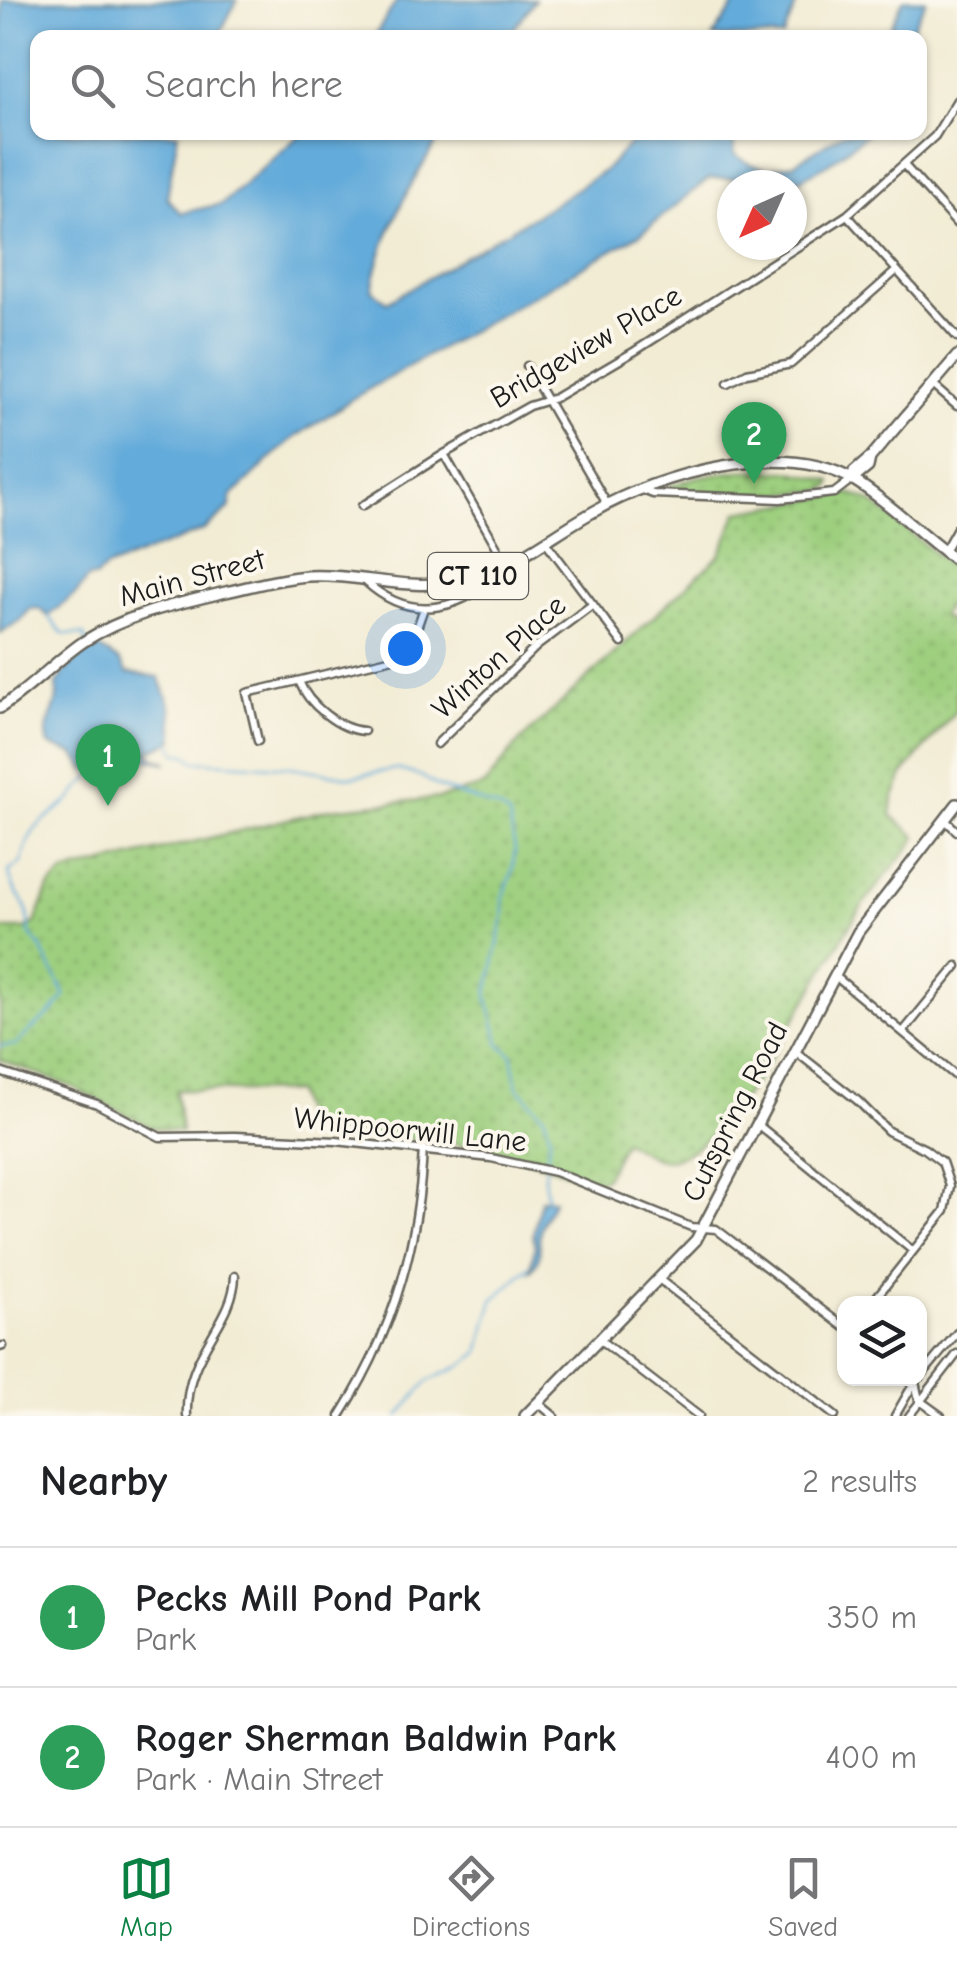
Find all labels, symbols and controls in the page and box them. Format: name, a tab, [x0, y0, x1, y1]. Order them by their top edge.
search box	[30, 30, 927, 140]
icon: search	[65, 58, 120, 113]
text: Search here	[145, 63, 343, 107]
north arrow	[717, 170, 807, 260]
street label: Bridgeview Place	[484, 278, 688, 416]
pin: 2	[722, 402, 786, 484]
street label: Main Street	[115, 541, 270, 614]
road number: CT 110	[428, 553, 528, 599]
street label: Winton Place	[425, 588, 573, 726]
your location	[380, 623, 431, 674]
pin: 1	[76, 724, 140, 806]
street label: Cutspring Road	[675, 1016, 795, 1208]
street label: Whippoorwill Lane	[292, 1100, 528, 1160]
map controls	[837, 1296, 927, 1386]
button: layers	[837, 1296, 927, 1386]
text: Nearby	[40, 1457, 167, 1506]
text: 2 results	[802, 1463, 917, 1500]
text: Pecks Mill Pond Park	[135, 1577, 481, 1621]
text: 1	[66, 1599, 79, 1636]
text: 350 m	[827, 1599, 917, 1636]
text: Park	[135, 1621, 196, 1658]
text: Roger Sherman Baldwin Park	[135, 1717, 616, 1761]
text: 2	[65, 1739, 80, 1776]
text: 400 m	[825, 1739, 917, 1776]
text: Park · Main Street	[135, 1761, 382, 1798]
tab: Map	[119, 1851, 174, 1943]
tab: Directions	[412, 1851, 530, 1943]
tab: Saved	[768, 1851, 838, 1943]

